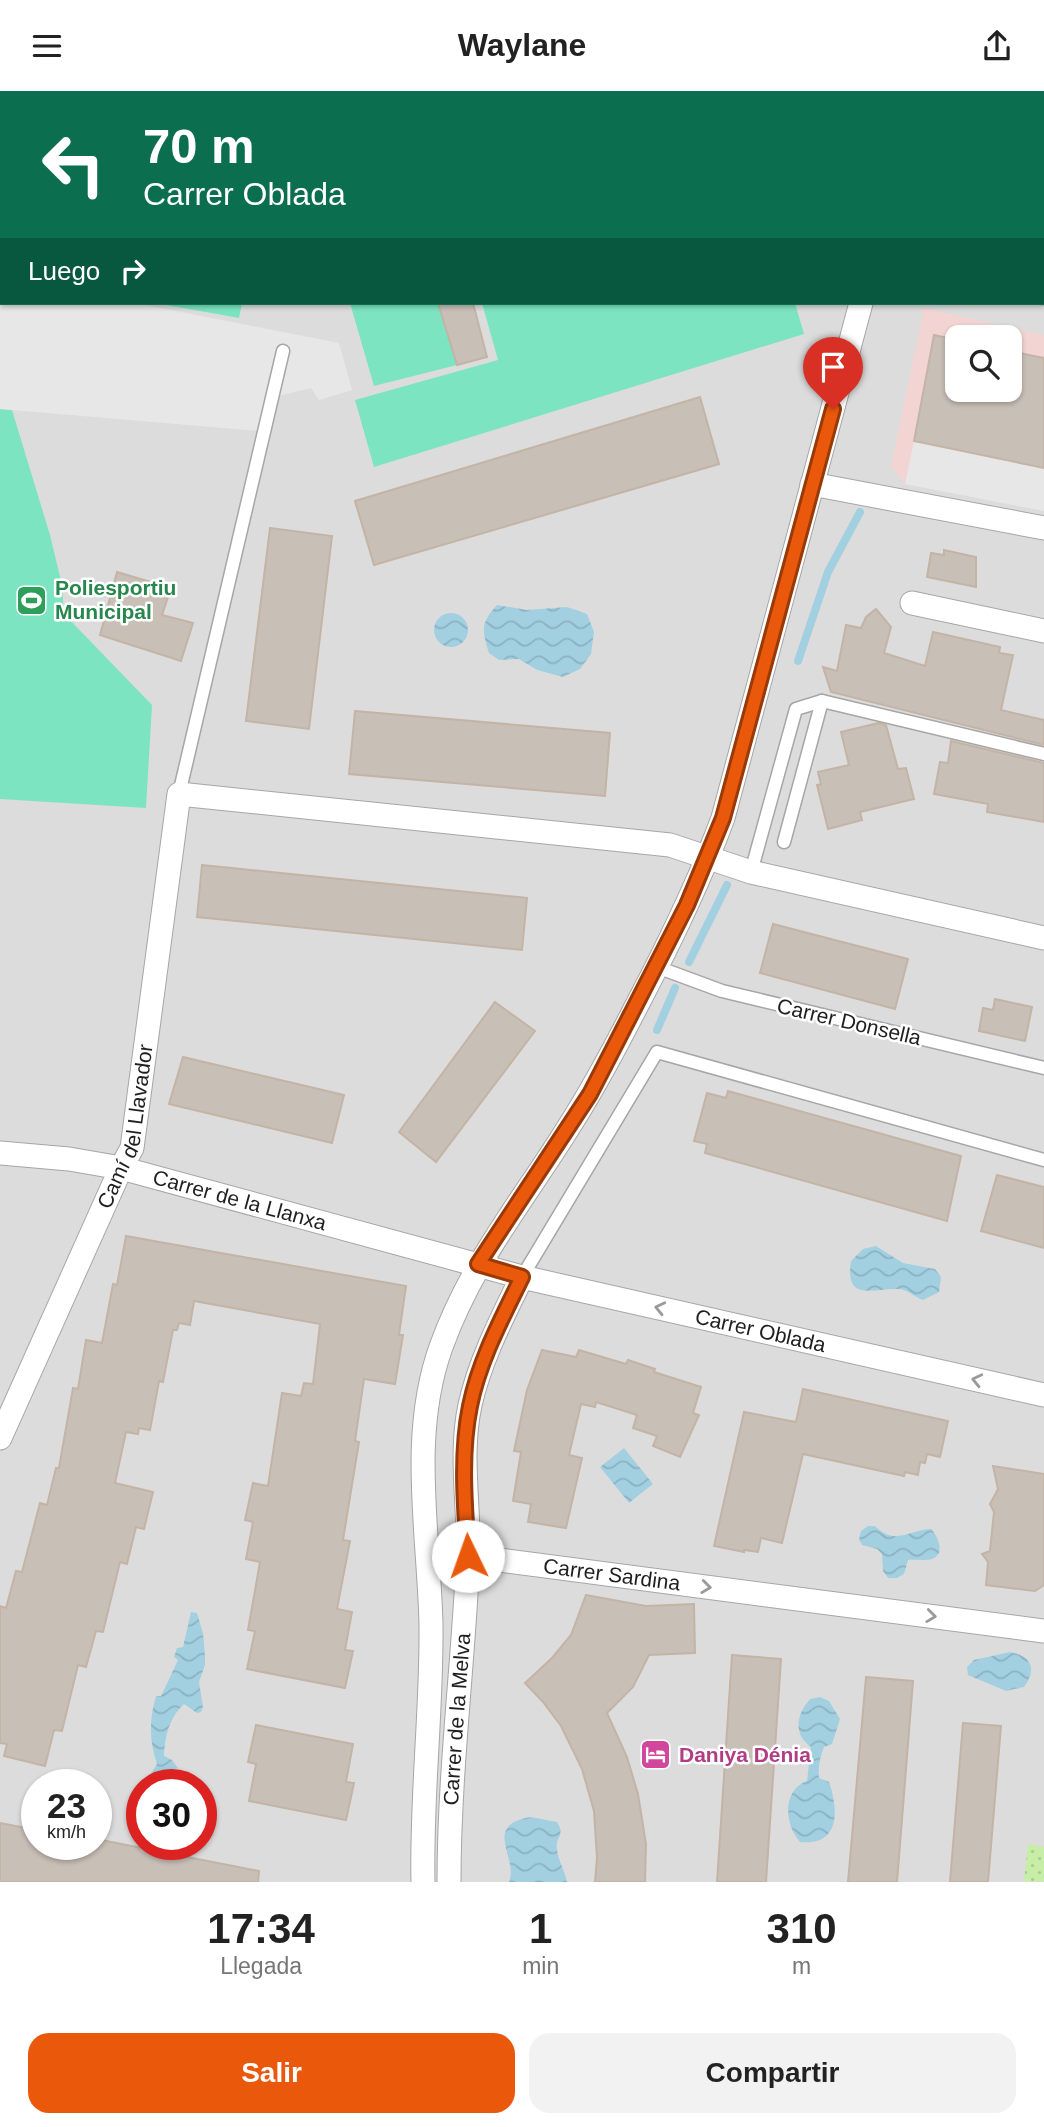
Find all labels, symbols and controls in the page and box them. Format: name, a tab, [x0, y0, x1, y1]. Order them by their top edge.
icon: menu	[28, 27, 66, 65]
text: Waylane	[458, 27, 586, 63]
icon: share	[978, 27, 1016, 65]
icon: left	[28, 119, 119, 210]
text: 70 m	[143, 119, 255, 173]
text: Carrer Oblada	[143, 176, 346, 212]
icon: right	[114, 252, 152, 290]
text: Luego	[28, 256, 100, 286]
map controls	[945, 325, 1022, 402]
button: search	[945, 325, 1022, 402]
pin	[803, 337, 863, 409]
icon: arrive	[814, 348, 852, 386]
place label: Poliesportiu Municipal	[55, 576, 176, 623]
sports icon: Poliesportiu Municipal	[15, 583, 49, 617]
street label: Carrer Donsella	[775, 994, 924, 1049]
street label: Camí del Llavador	[92, 1043, 157, 1212]
street label: Carrer de la Llanxa	[151, 1165, 329, 1234]
one-way arrow	[654, 1302, 666, 1317]
street label: Carrer Oblada	[693, 1305, 828, 1356]
one-way arrow	[971, 1374, 983, 1388]
position arrow	[431, 1519, 505, 1593]
street label: Carrer Sardina	[542, 1554, 682, 1595]
one-way arrow	[700, 1579, 711, 1594]
one-way arrow	[925, 1608, 937, 1623]
street label: Carrer de la Melva	[439, 1632, 474, 1806]
hotel icon: Daniya Dénia	[639, 1738, 673, 1772]
place label: Daniya Dénia	[679, 1743, 811, 1766]
speed limit sign: 30	[126, 1769, 217, 1860]
text: 23	[47, 1786, 86, 1825]
text: km/h	[47, 1822, 86, 1842]
text: 17:34	[207, 1905, 315, 1952]
text: 1	[529, 1905, 552, 1952]
text: 310	[767, 1905, 837, 1952]
text: Llegada	[220, 1953, 302, 1979]
text: min	[522, 1953, 559, 1979]
text: m	[792, 1953, 811, 1979]
button: Salir	[28, 2033, 515, 2113]
button: Compartir	[529, 2033, 1016, 2113]

